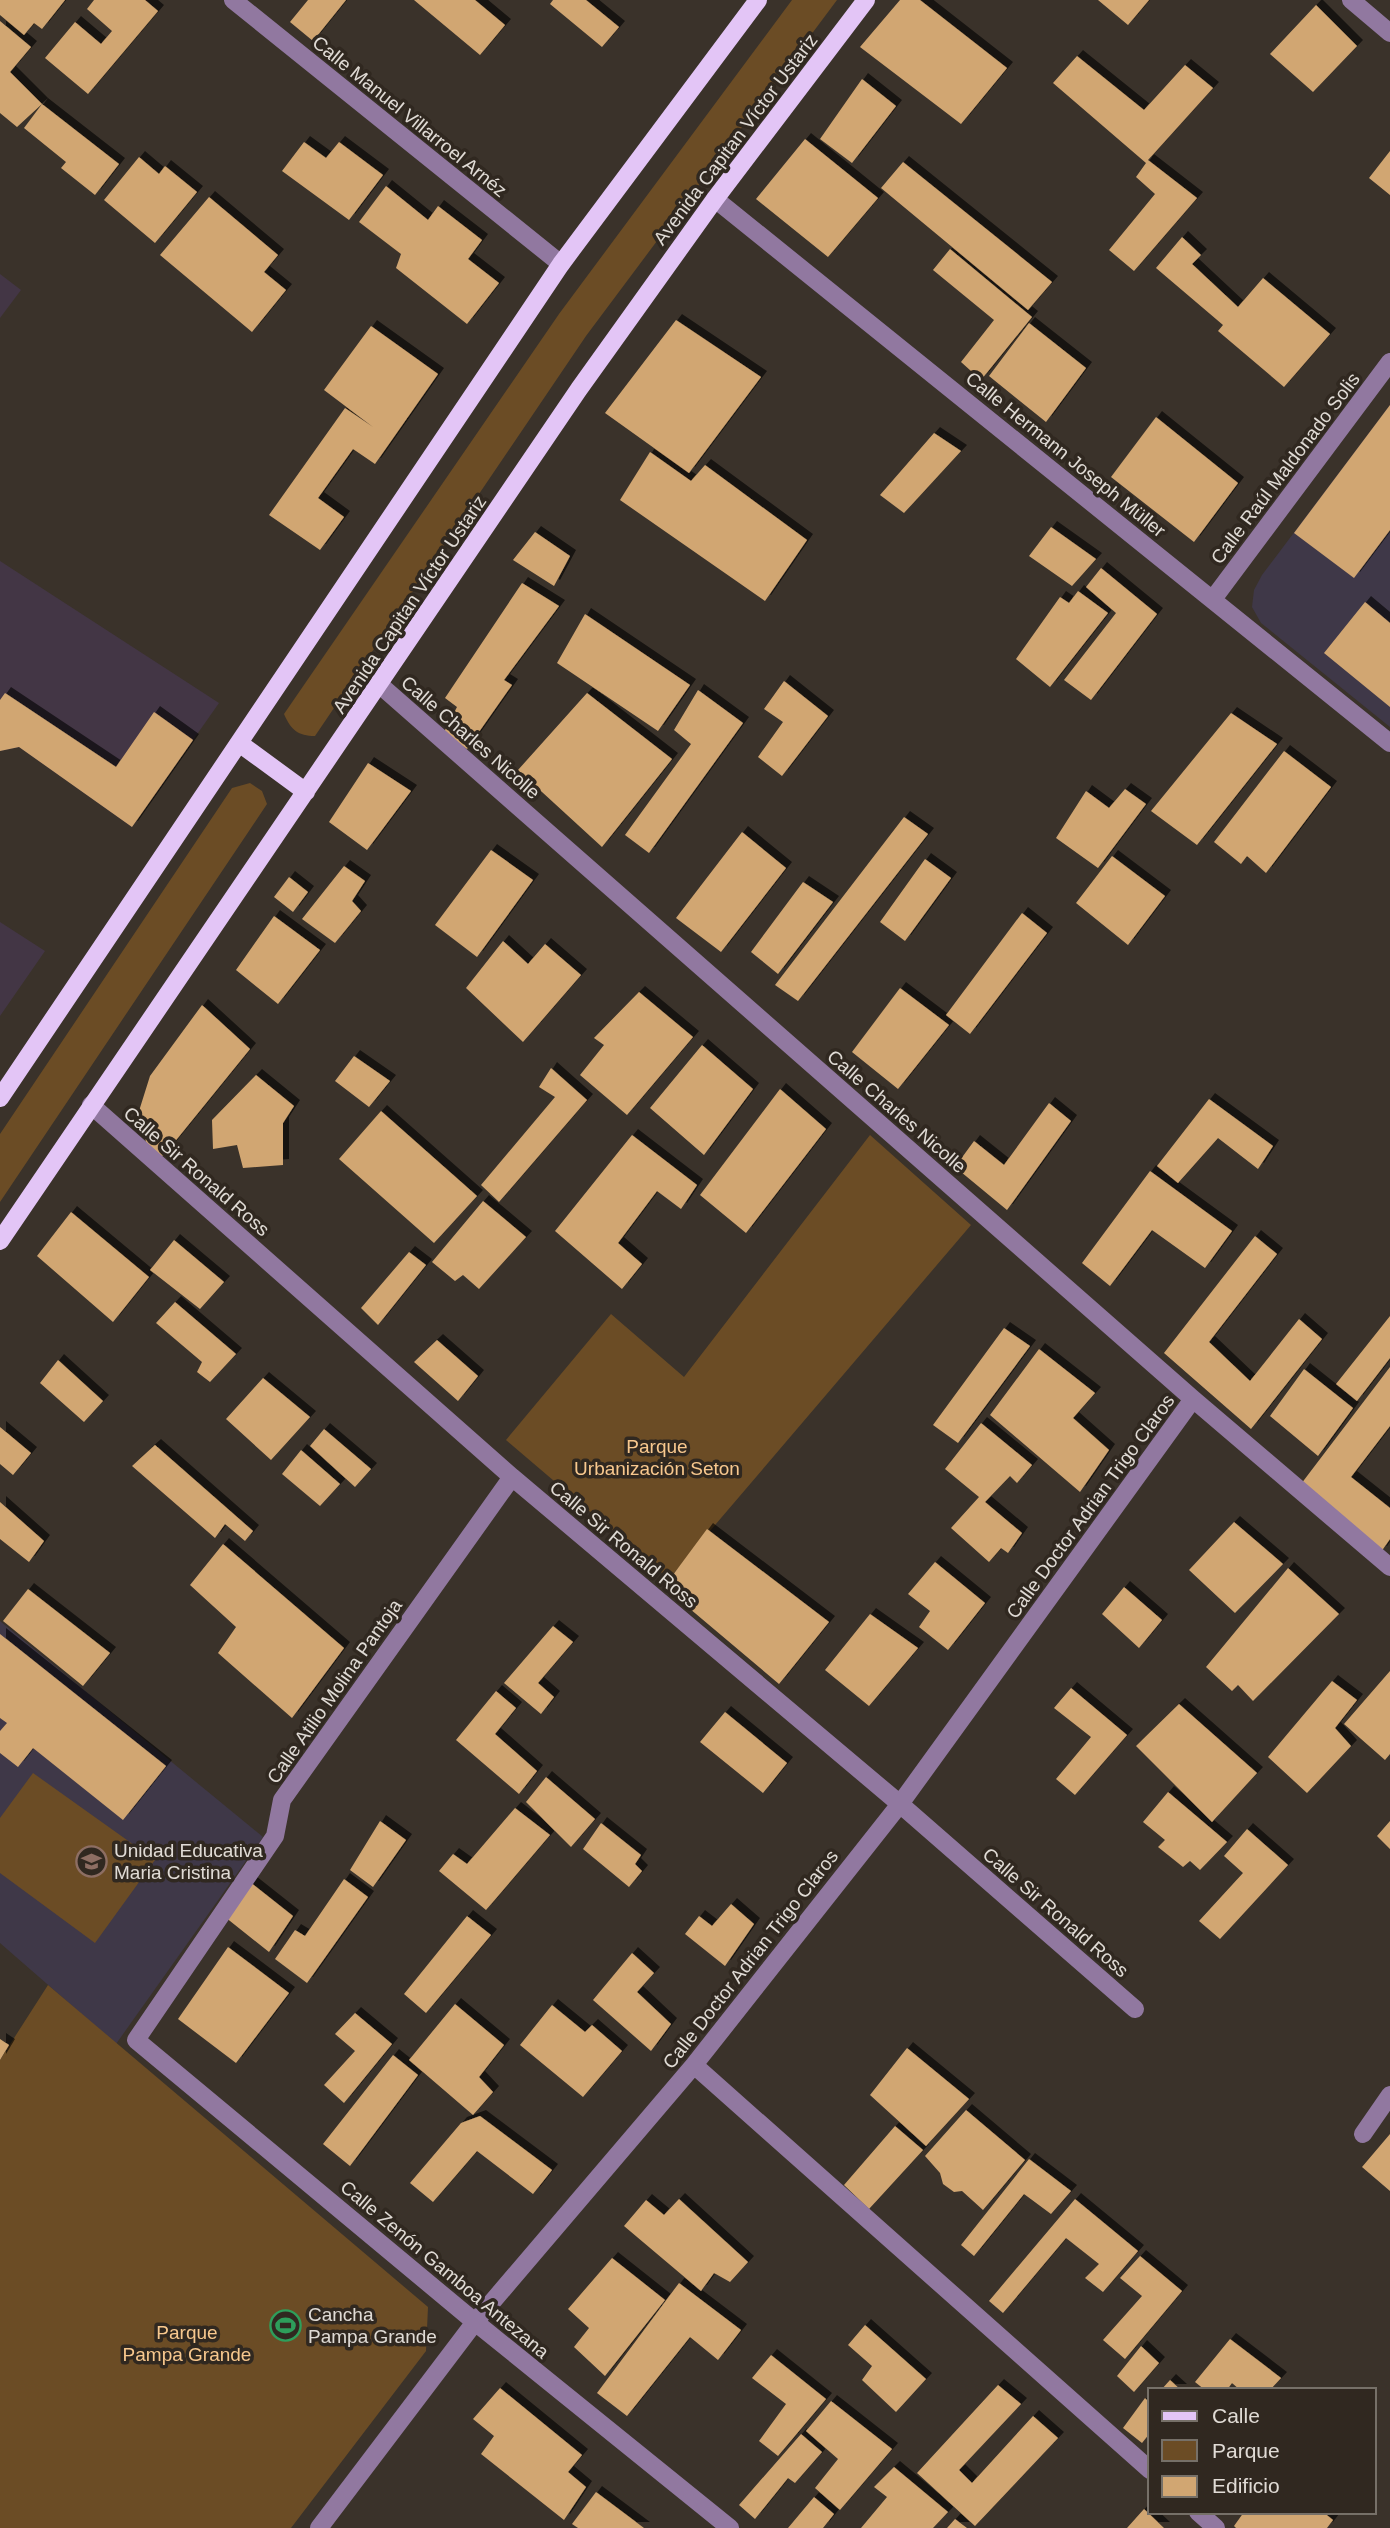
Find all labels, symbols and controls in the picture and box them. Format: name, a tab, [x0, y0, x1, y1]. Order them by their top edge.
street label: Avenida Capitan Víctor Ustariz	[649, 30, 822, 249]
street label: Calle Manuel Villarroel Arnéz	[308, 32, 511, 201]
street label: Calle Hermann Joseph Müller	[962, 367, 1170, 542]
street label: Calle Raúl Maldonado Solis	[1207, 369, 1364, 568]
street label: Avenida Capitan Víctor Ustariz	[328, 491, 490, 717]
street label: Calle Charles Nicolle	[397, 672, 544, 803]
street label: Calle Charles Nicolle	[823, 1046, 970, 1177]
street label: Calle Sir Ronald Ross	[120, 1102, 274, 1240]
street label: Calle Doctor Adrian Trigo Claros	[1002, 1390, 1179, 1622]
park label: Parque Urbanización Seton	[574, 1436, 740, 1479]
street label: Calle Sir Ronald Ross	[546, 1477, 702, 1612]
street label: Calle Atilio Molina Pantoja	[263, 1595, 406, 1787]
place label: Unidad Educativa Maria Cristina	[114, 1840, 263, 1883]
street label: Calle Sir Ronald Ross	[979, 1843, 1133, 1981]
school or university icon: Unidad Educativa Maria Cristina	[74, 1844, 108, 1878]
street label: Calle Doctor Adrian Trigo Claros	[659, 1846, 842, 2073]
street label: Calle Zenón Gamboa Antezana	[336, 2176, 553, 2363]
place label: Cancha Pampa Grande	[308, 2304, 437, 2347]
sports icon: Cancha Pampa Grande	[268, 2308, 302, 2342]
park label: Parque Pampa Grande	[123, 2322, 251, 2365]
legend	[1148, 2388, 1376, 2514]
text: Calle	[1212, 2404, 1260, 2427]
text: Parque	[1212, 2439, 1280, 2462]
text: Edificio	[1212, 2474, 1280, 2497]

